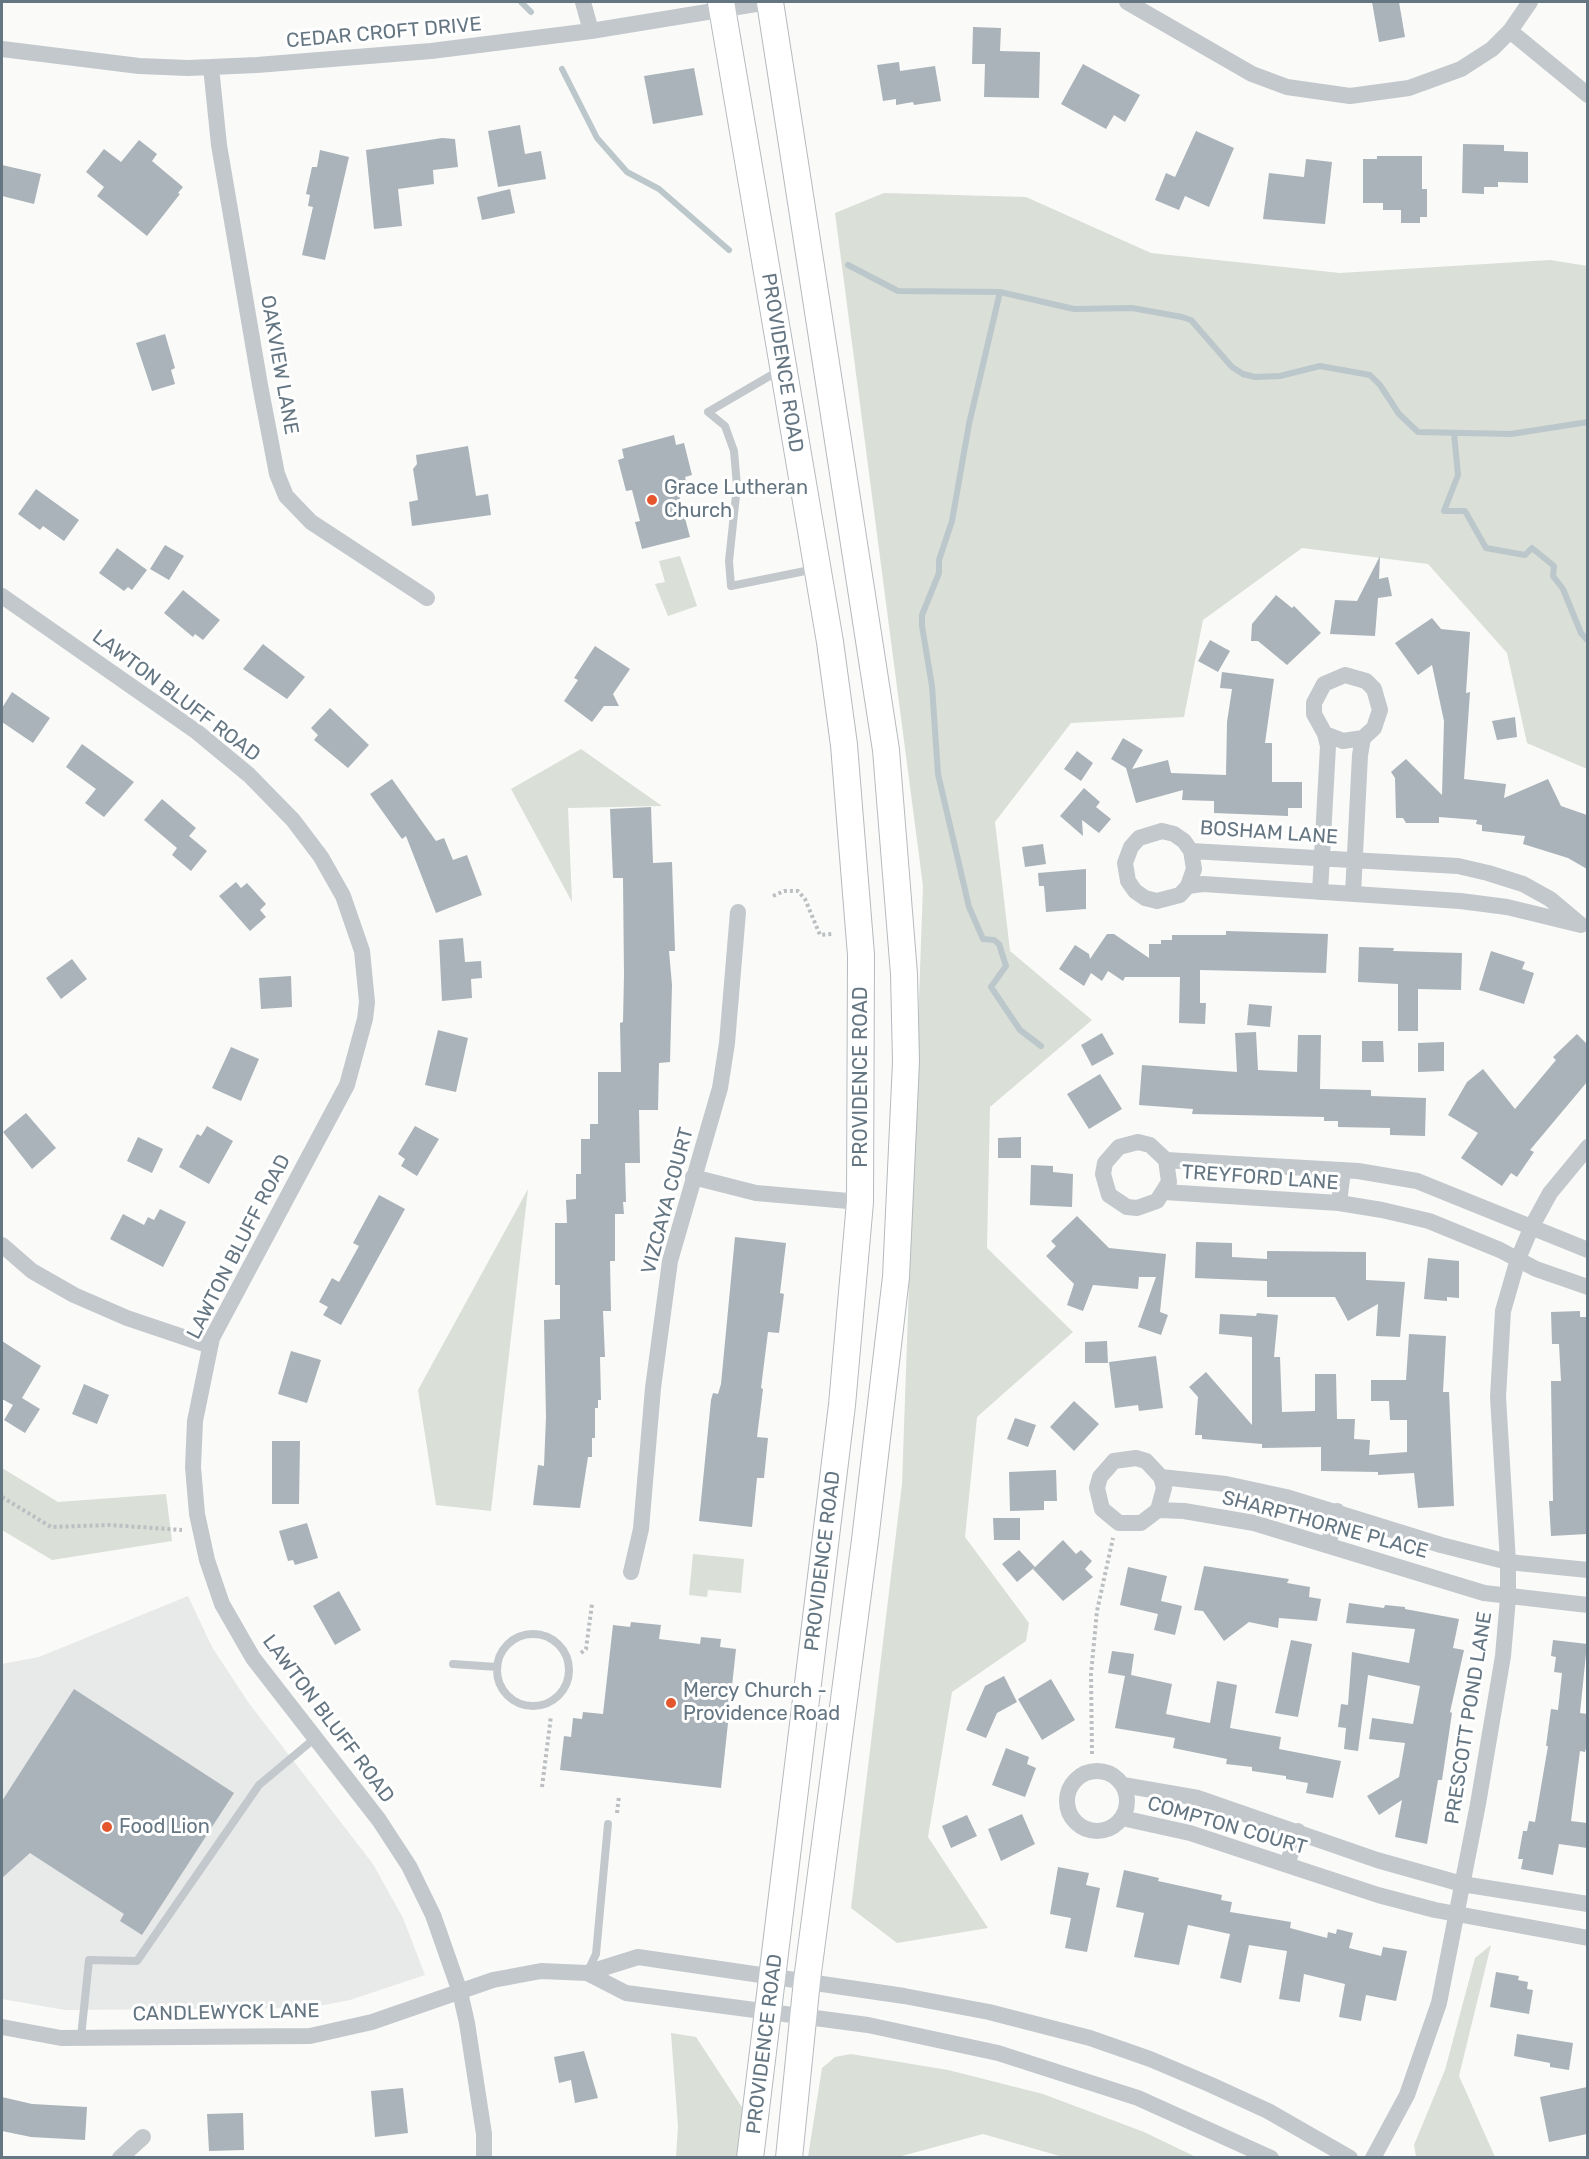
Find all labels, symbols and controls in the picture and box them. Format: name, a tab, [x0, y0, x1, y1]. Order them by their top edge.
street label: CEDAR CROFT DRIVE	[285, 13, 483, 53]
street label: PROVIDENCE ROAD	[756, 272, 808, 454]
street label: OAKVIEW LANE	[255, 293, 303, 437]
place label: Grace Lutheran Church	[664, 476, 808, 523]
marker: Grace Lutheran Church	[645, 493, 659, 507]
street label: LAWTON BLUFF ROAD	[87, 625, 265, 767]
street label: BOSHAM LANE	[1199, 816, 1339, 850]
street label: PROVIDENCE ROAD	[849, 986, 873, 1168]
street label: VIZCAYA COURT	[637, 1125, 699, 1277]
street label: LAWTON BLUFF ROAD	[182, 1151, 296, 1343]
street label: TREYFORD LANE	[1181, 1161, 1339, 1195]
street label: PROVIDENCE ROAD	[800, 1470, 846, 1652]
street label: SHARPTHORNE PLACE	[1219, 1486, 1431, 1564]
street label: PRESCOTT POND LANE	[1440, 1610, 1498, 1826]
street label: LAWTON BLUFF ROAD	[257, 1630, 399, 1808]
place label: Mercy Church - Providence Road	[683, 1679, 840, 1726]
marker: Mercy Church - Providence Road	[664, 1696, 678, 1710]
street label: COMPTON COURT	[1145, 1792, 1309, 1860]
place label: Food Lion	[119, 1815, 210, 1839]
marker: Food Lion	[100, 1820, 114, 1834]
street label: PROVIDENCE ROAD	[742, 1953, 788, 2135]
street label: CANDLEWYCK LANE	[132, 1999, 320, 2027]

